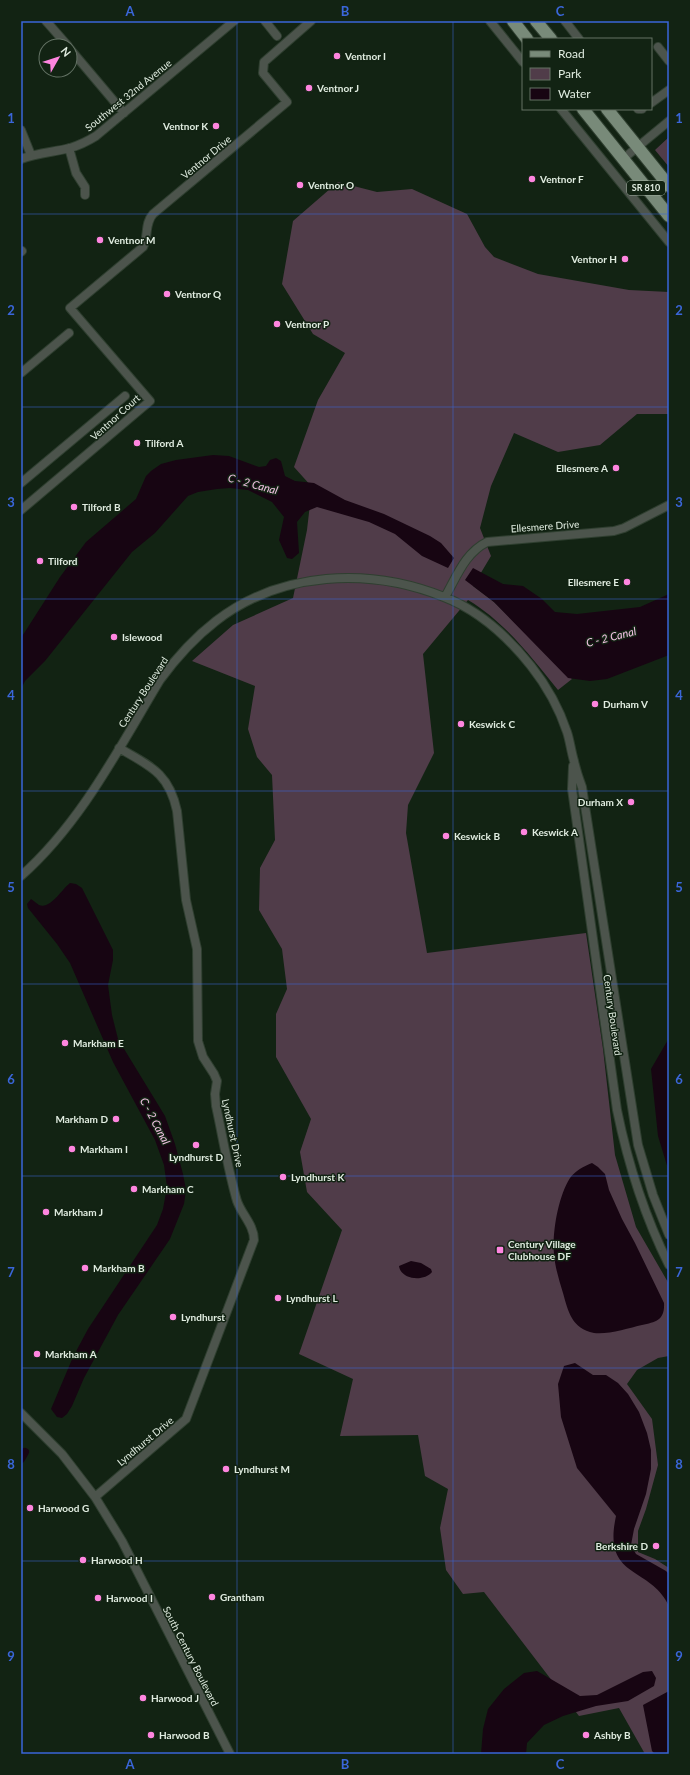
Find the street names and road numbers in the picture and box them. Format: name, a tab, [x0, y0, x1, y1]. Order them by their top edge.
street label: Southwest 32nd Avenue	[82, 57, 174, 133]
street label: Ventnor Drive	[179, 133, 233, 181]
road number: SR 810	[627, 181, 665, 195]
street label: Ventnor Court	[88, 391, 143, 442]
street label: Ellesmere Drive	[510, 518, 580, 534]
street label: Century Boulevard	[116, 654, 170, 730]
street label: Century Boulevard	[601, 974, 625, 1056]
street label: Lyndhurst Drive	[220, 1098, 246, 1168]
street label: Lyndhurst Drive	[114, 1414, 176, 1468]
street label: South Century Boulevard	[161, 1604, 221, 1708]

